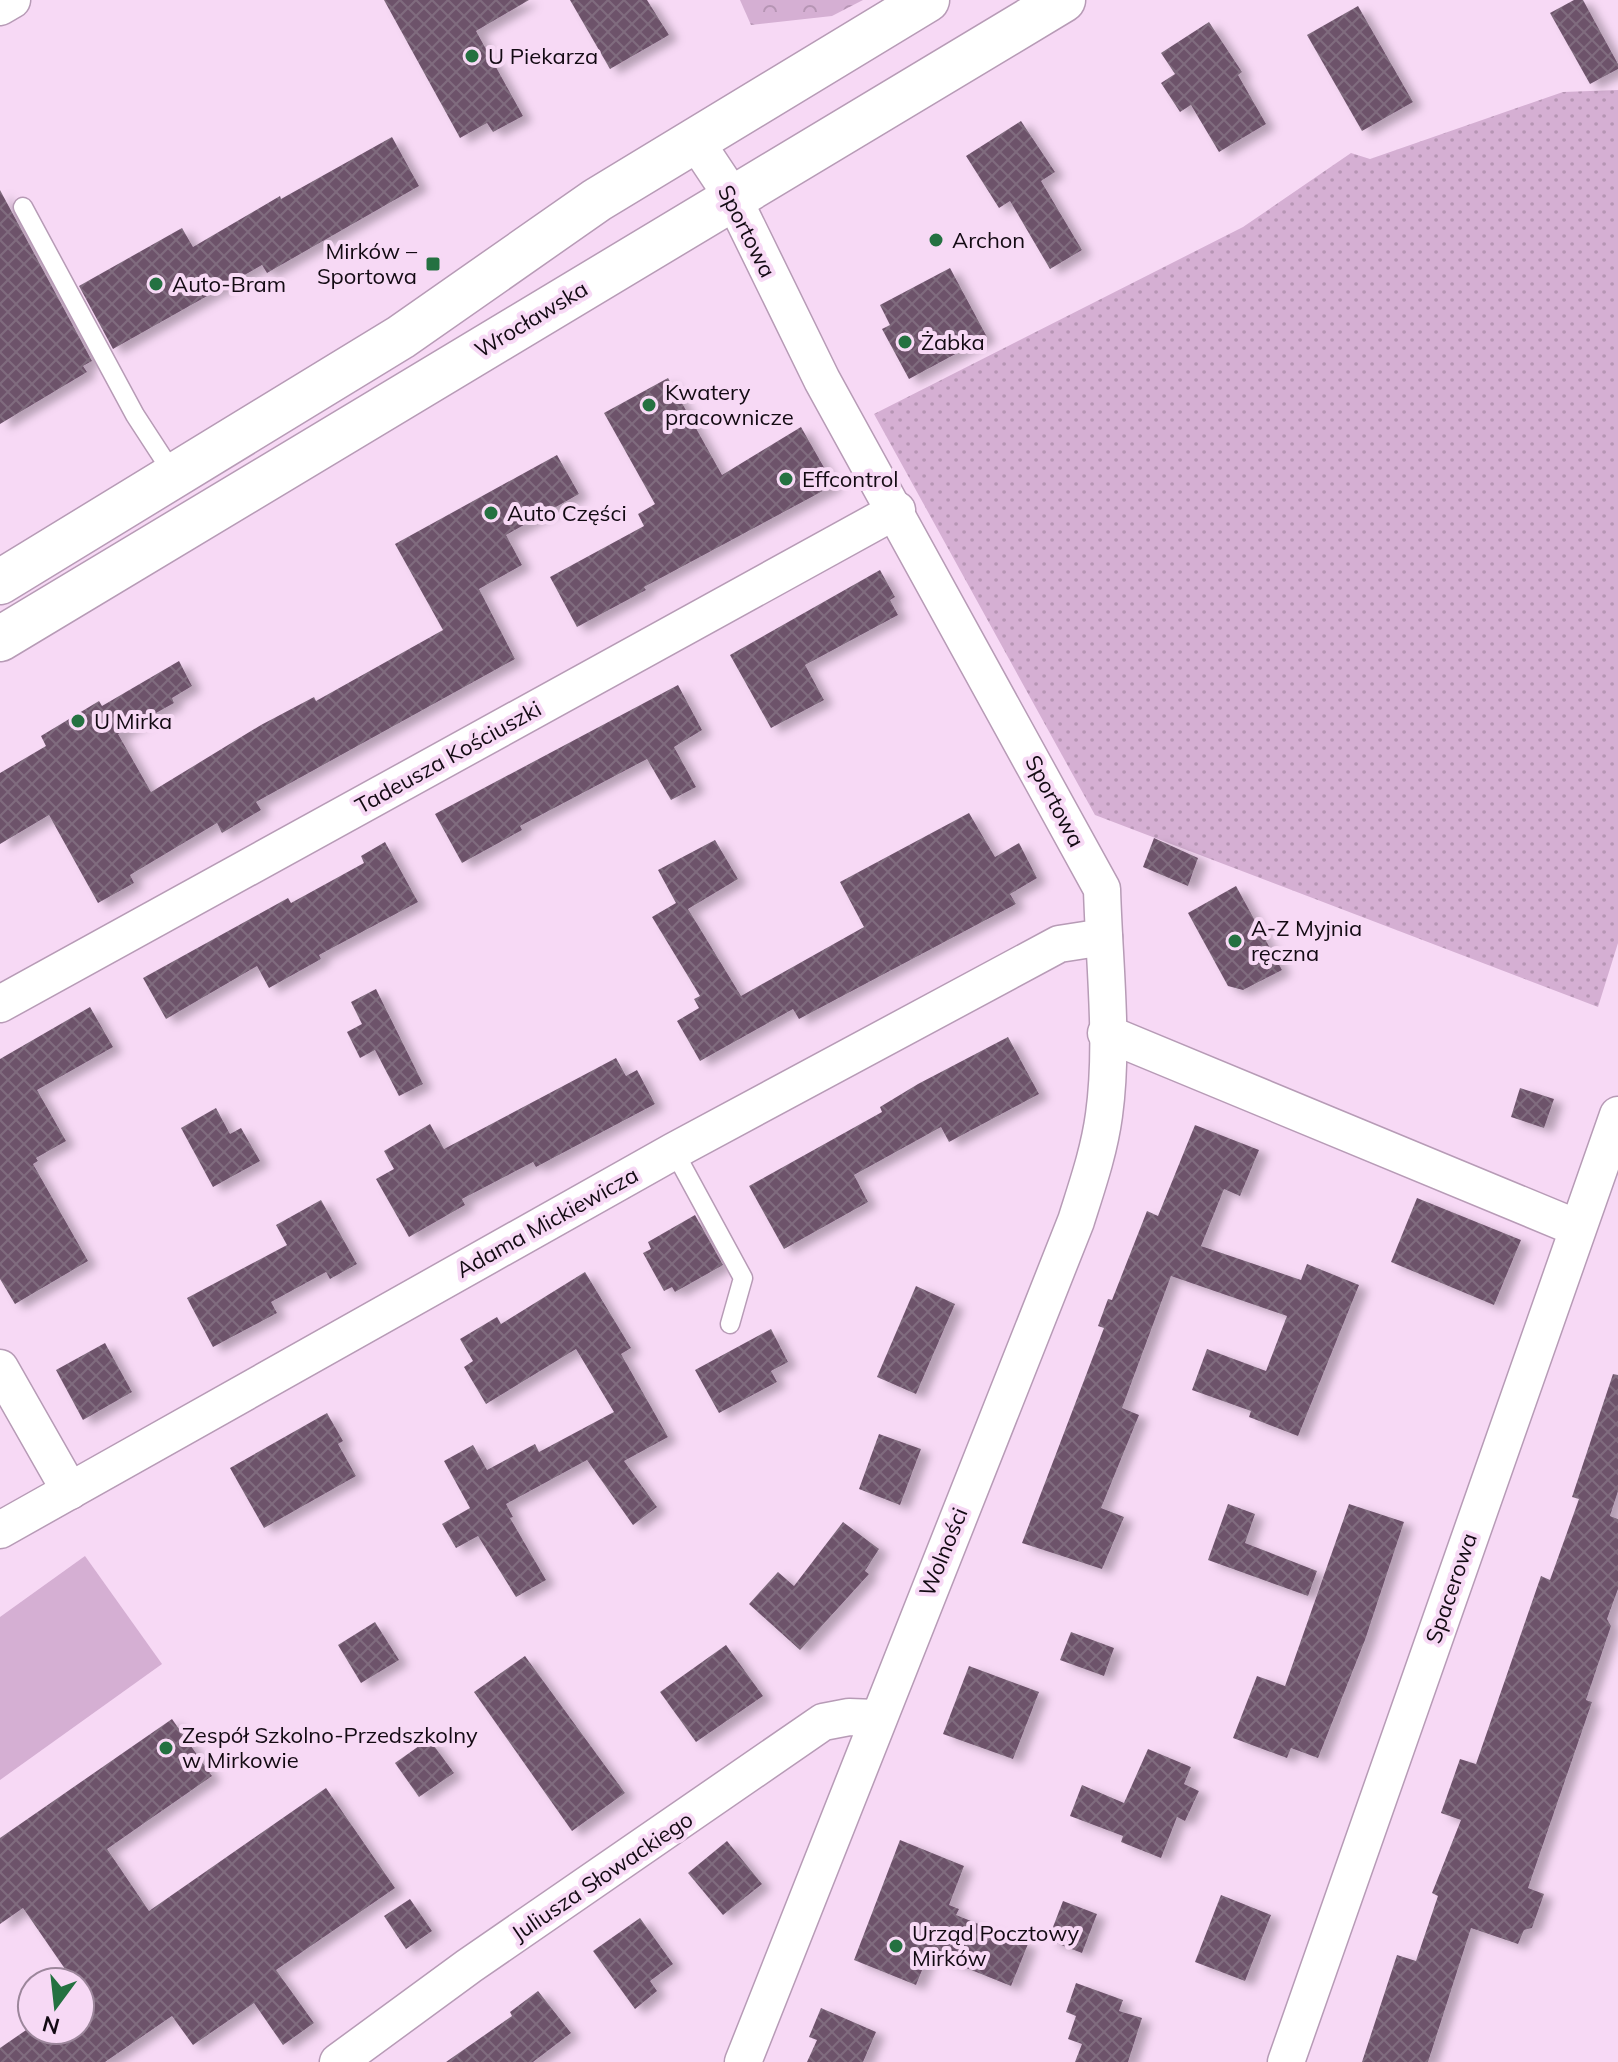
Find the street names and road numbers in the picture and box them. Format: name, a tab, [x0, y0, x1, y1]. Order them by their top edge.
street label: Sportowa	[712, 180, 782, 282]
street label: Wrocławska	[469, 274, 593, 364]
street label: Tadeusza Kościuszki	[350, 694, 546, 820]
street label: Sportowa	[1019, 750, 1091, 852]
street label: Adama Mickiewicza	[451, 1160, 643, 1284]
street label: Wolności	[913, 1503, 973, 1601]
street label: Spacerowa	[1419, 1529, 1483, 1647]
street label: Juliusza Słowackiego	[506, 1805, 698, 1947]

